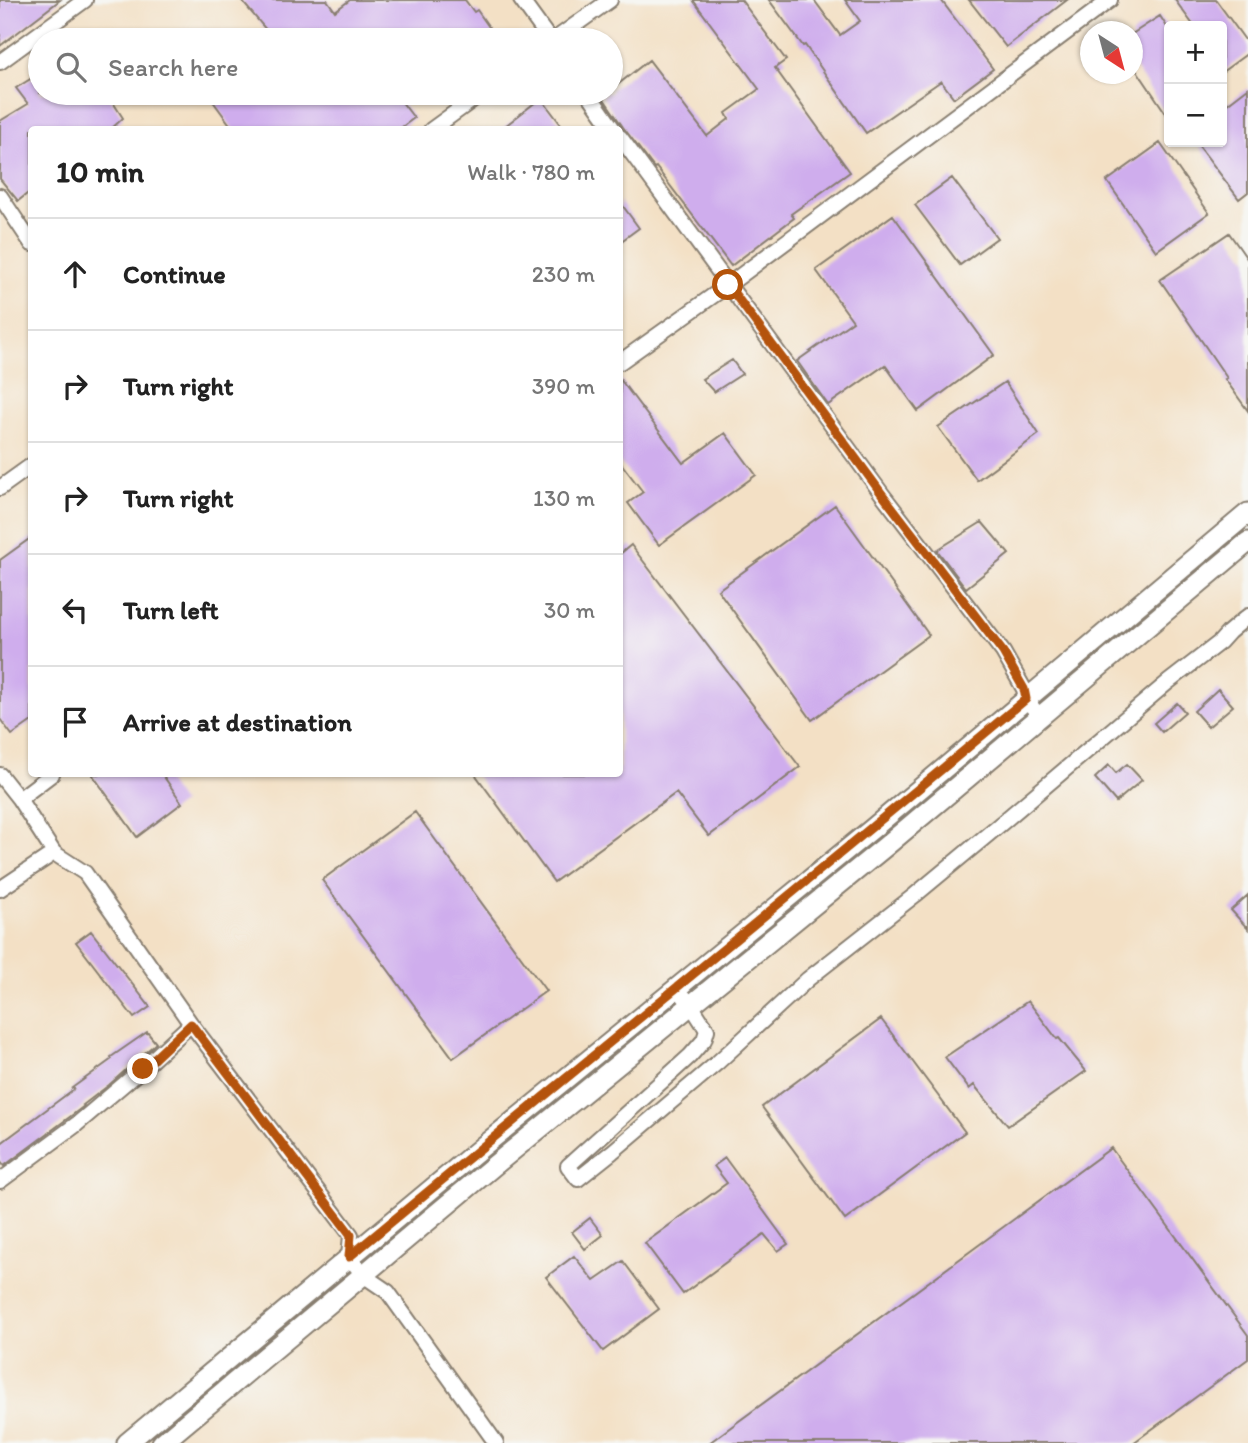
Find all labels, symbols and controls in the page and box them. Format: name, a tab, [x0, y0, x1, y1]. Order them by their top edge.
north arrow	[1080, 21, 1143, 84]
map controls	[1164, 21, 1227, 147]
button: +	[1164, 21, 1227, 84]
search box	[28, 28, 623, 105]
icon: search	[52, 48, 90, 86]
text: Search here	[108, 51, 238, 83]
button: −	[1164, 84, 1227, 147]
text: 10 min	[56, 153, 144, 190]
text: Walk · 780 m	[467, 158, 595, 186]
icon: ahead	[56, 255, 94, 293]
text: Continue	[123, 258, 226, 290]
text: 230 m	[532, 260, 595, 288]
route start	[712, 269, 743, 300]
icon: right	[56, 367, 94, 405]
text: Turn right	[123, 370, 234, 402]
text: 390 m	[532, 372, 595, 400]
icon: right	[56, 479, 94, 517]
text: Turn right	[123, 482, 234, 514]
text: 130 m	[533, 484, 595, 512]
icon: left	[56, 591, 94, 629]
text: Turn left	[123, 594, 219, 626]
text: 30 m	[544, 596, 595, 624]
icon: arrive	[56, 703, 94, 741]
text: Arrive at destination	[123, 706, 352, 738]
route end	[127, 1053, 158, 1084]

